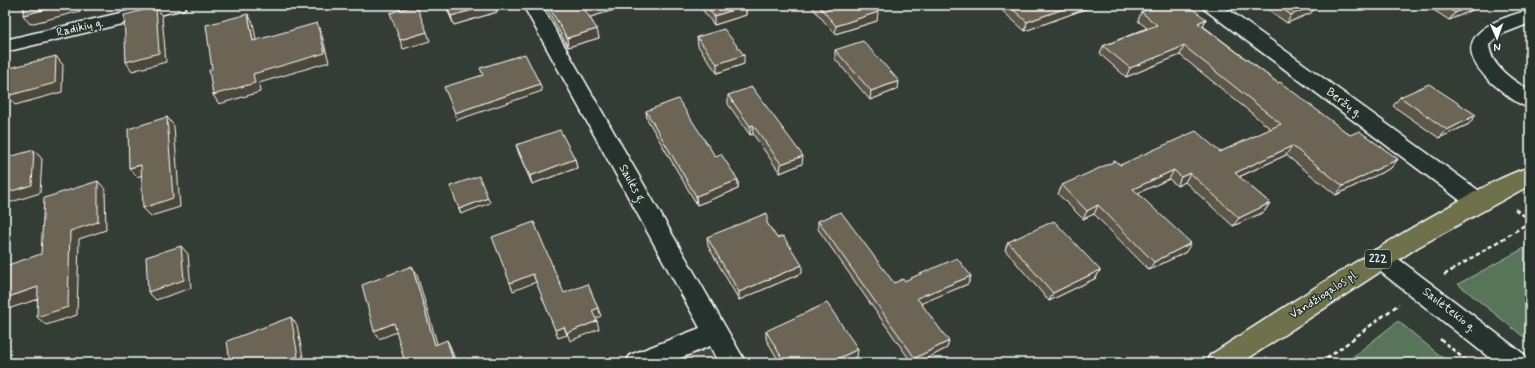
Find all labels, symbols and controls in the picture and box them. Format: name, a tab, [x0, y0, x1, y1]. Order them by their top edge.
street label: Radikių g.	[55, 15, 105, 41]
north arrow	[1477, 18, 1517, 58]
text: N	[1493, 40, 1501, 54]
street label: Beržų g.	[1323, 84, 1365, 122]
street label: Saulės g.	[614, 162, 649, 207]
road number: 222	[1365, 250, 1391, 268]
street label: Vandžiogalos pl.	[1287, 267, 1361, 323]
street label: Saulėtekio g.	[1419, 284, 1479, 336]

